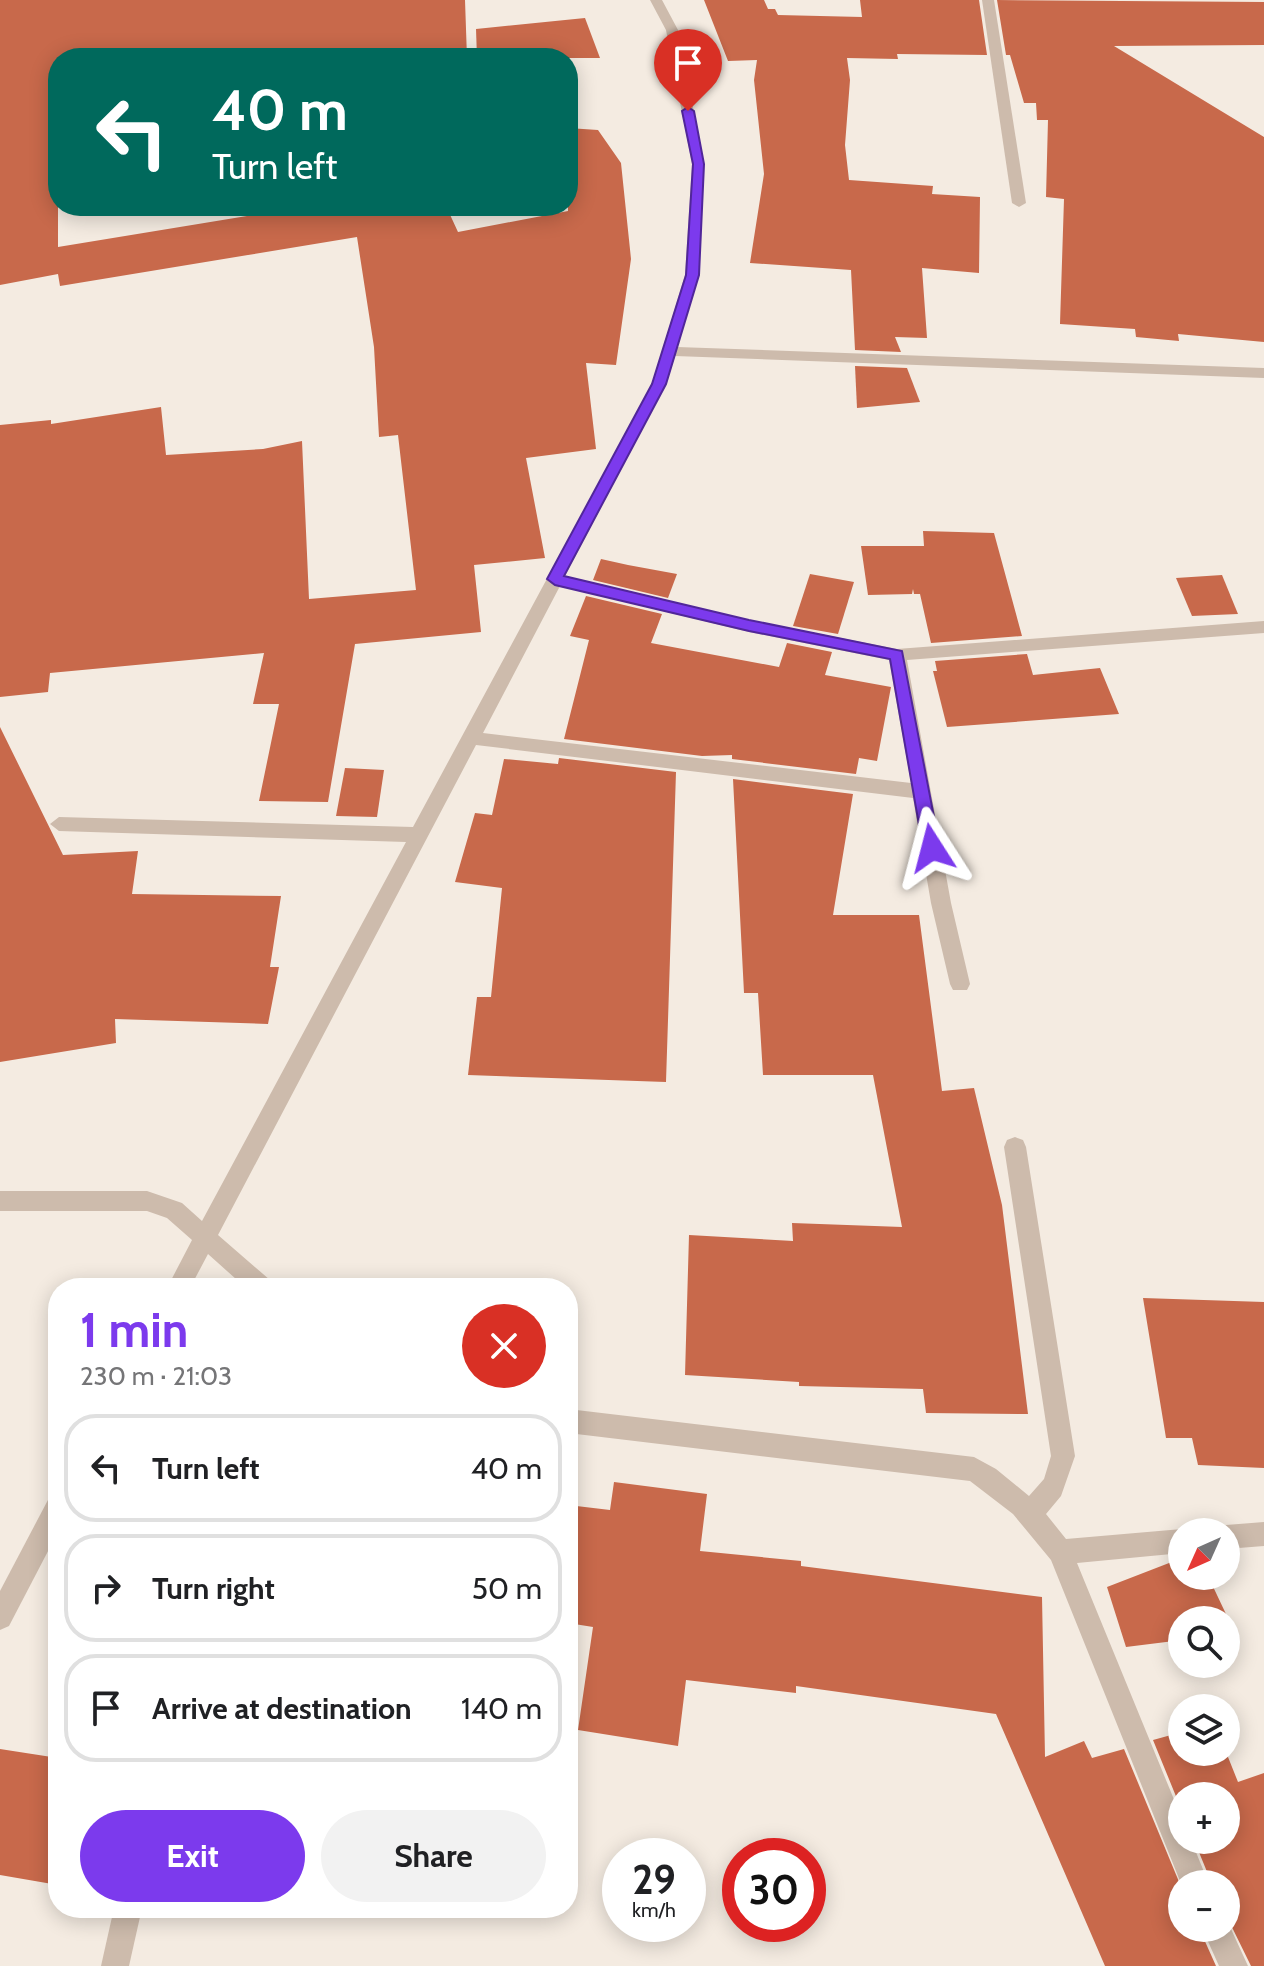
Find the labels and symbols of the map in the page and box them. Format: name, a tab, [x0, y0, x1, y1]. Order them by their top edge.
pin	[654, 29, 722, 111]
position arrow	[890, 806, 974, 890]
north arrow	[1168, 1518, 1240, 1590]
speed limit sign: 30	[722, 1838, 826, 1942]

